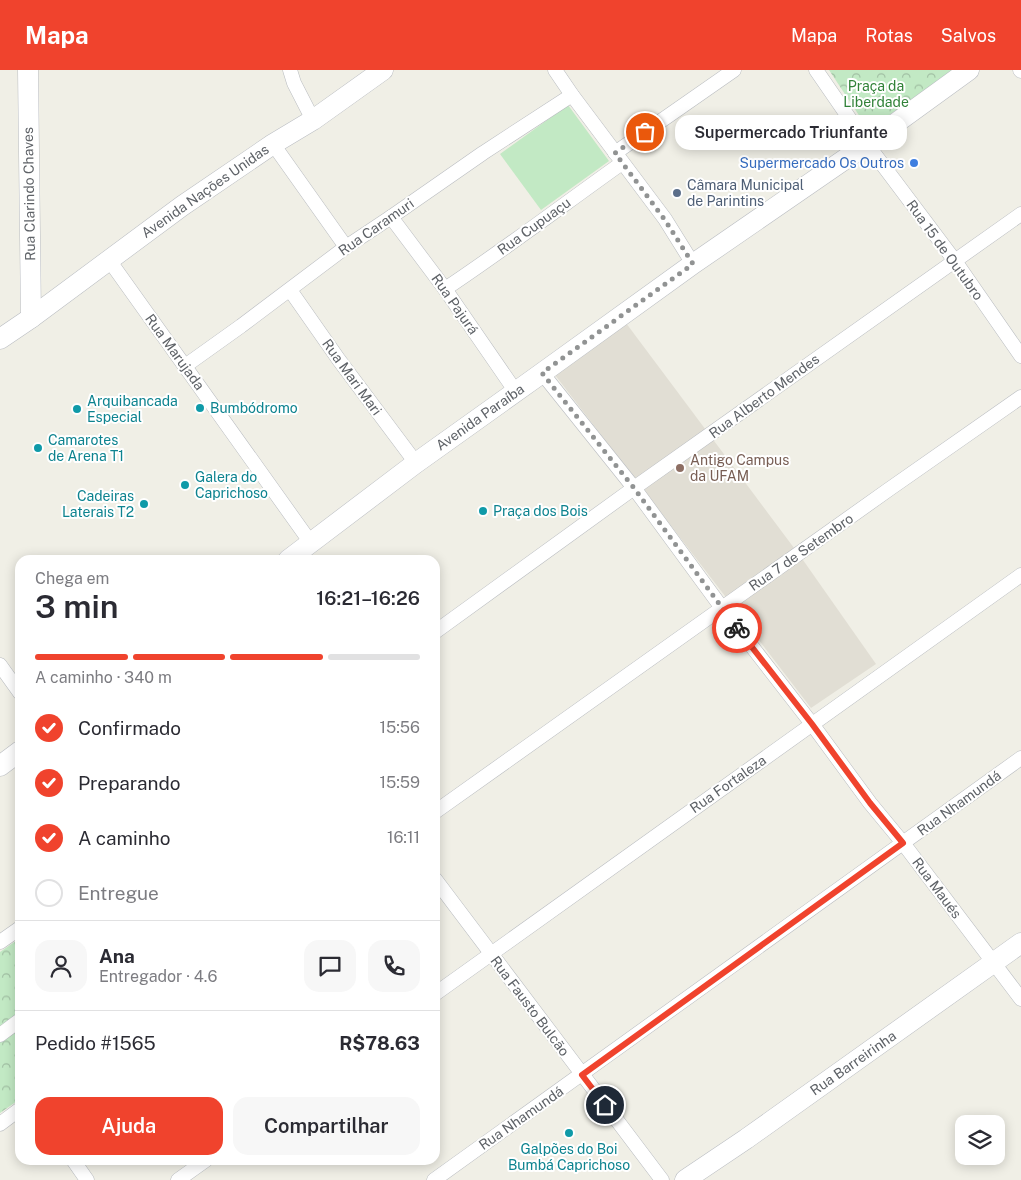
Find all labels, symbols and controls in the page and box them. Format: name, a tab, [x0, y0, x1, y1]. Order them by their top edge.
text: Mapa	[25, 21, 89, 49]
text: Mapa	[791, 25, 837, 46]
text: Rotas	[865, 25, 913, 46]
text: Salvos	[941, 25, 996, 46]
park label: Praça da Liberdade	[843, 78, 909, 110]
pin	[624, 111, 666, 153]
callout: Supermercado Triunfante	[675, 114, 908, 150]
icon: bag	[631, 118, 659, 146]
text: Supermercado Triunfante	[694, 123, 888, 142]
street label: Rua Clarindo Chaves	[20, 127, 38, 261]
street label: Avenida Nações Unidas	[138, 141, 272, 241]
place label: Supermercado Os Outros	[740, 155, 904, 171]
marker: Supermercado Os Outros	[908, 157, 920, 169]
place label: Câmara Municipal de Parintins	[687, 177, 804, 209]
marker: Câmara Municipal de Parintins	[671, 187, 683, 199]
street label: Rua Cupuaçu	[494, 194, 574, 258]
street label: Rua Caramuri	[335, 195, 417, 259]
street label: Rua 15 de Outubro	[903, 197, 987, 303]
street label: Rua Pajurá	[428, 271, 482, 337]
street label: Rua Marujada	[142, 311, 208, 393]
street label: Rua Mari Mari	[319, 336, 385, 418]
street label: Rua Alberto Mendes	[706, 351, 822, 441]
street label: Avenida Paraíba	[433, 381, 527, 453]
place label: Arquibancada Especial	[87, 393, 178, 425]
place label: Bumbódromo	[210, 400, 298, 416]
marker: Bumbódromo	[194, 402, 206, 414]
marker: Arquibancada Especial	[71, 403, 83, 415]
place label: Camarotes de Arena T1	[48, 432, 124, 464]
marker: Camarotes de Arena T1	[32, 442, 44, 454]
place label: Antigo Campus da UFAM	[690, 452, 789, 484]
marker: Antigo Campus da UFAM	[674, 462, 686, 474]
place label: Galera do Caprichoso	[195, 469, 268, 501]
marker: Galera do Caprichoso	[179, 479, 191, 491]
place label: Cadeiras Laterais T2	[62, 488, 134, 520]
marker: Cadeiras Laterais T2	[138, 498, 150, 510]
place label: Praça dos Bois	[493, 503, 588, 519]
marker: Praça dos Bois	[477, 505, 489, 517]
street label: Rua 7 de Setembro	[746, 510, 856, 594]
text: Chega em	[35, 569, 109, 588]
text: 16:21–16:26	[316, 587, 420, 609]
text: 3 min	[35, 588, 119, 625]
courier	[712, 603, 762, 653]
icon: bike	[723, 614, 751, 642]
text: A caminho · 340 m	[35, 668, 172, 687]
icon: check	[35, 714, 63, 742]
text: Confirmado	[78, 717, 181, 739]
text: 15:56	[379, 718, 420, 737]
street label: Rua Fortaleza	[687, 752, 769, 816]
street label: Rua Nhamundá	[914, 767, 1004, 839]
icon: check	[35, 769, 63, 797]
text: Preparando	[78, 772, 180, 794]
text: 15:59	[379, 773, 420, 792]
icon: check	[35, 824, 63, 852]
text: A caminho	[78, 827, 171, 849]
text: 16:11	[387, 828, 420, 847]
street label: Rua Maués	[909, 855, 965, 921]
text: Entregue	[78, 882, 159, 904]
button: person	[35, 940, 87, 992]
button: chat	[304, 940, 356, 992]
button: phone	[368, 940, 420, 992]
text: Ana	[99, 945, 135, 967]
street label: Rua Fausto Bulcão	[487, 953, 573, 1059]
text: Entregador · 4.6	[99, 967, 217, 986]
street label: Rua Barreirinha	[807, 1027, 899, 1099]
text: Pedido #1565	[35, 1032, 156, 1054]
text: R$78.63	[339, 1032, 420, 1054]
street label: Rua Nhamundá	[476, 1083, 566, 1153]
pin	[584, 1084, 626, 1126]
icon: home	[591, 1091, 619, 1119]
button: Ajuda	[35, 1097, 223, 1155]
button: Compartilhar	[233, 1097, 420, 1155]
map controls	[955, 1115, 1005, 1165]
button: layers	[955, 1115, 1005, 1165]
marker: Galpões do Boi Bumbá Caprichoso	[563, 1127, 575, 1139]
place label: Galpões do Boi Bumbá Caprichoso	[508, 1141, 630, 1173]

